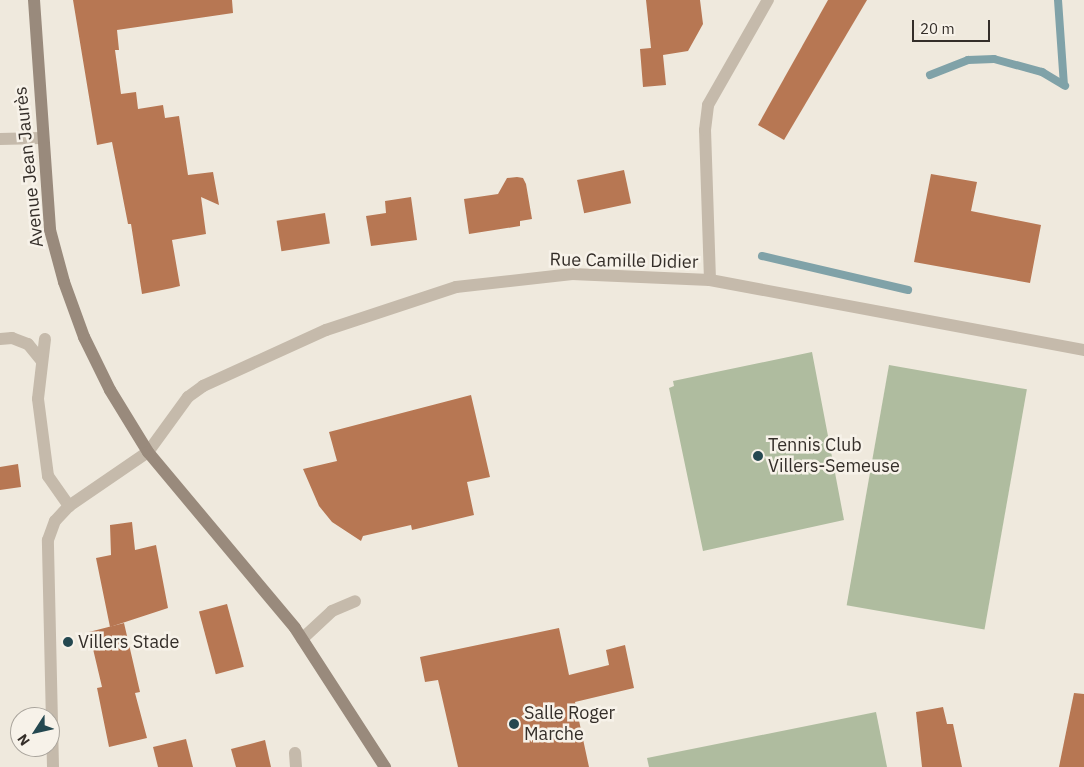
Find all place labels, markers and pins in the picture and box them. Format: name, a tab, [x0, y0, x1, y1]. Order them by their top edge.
place label: Tennis Club Villers-Semeuse	[768, 435, 900, 478]
marker: Tennis Club Villers-Semeuse	[752, 450, 764, 462]
place label: Villers Stade	[78, 631, 179, 653]
marker: Villers Stade	[62, 636, 74, 648]
place label: Salle Roger Marche	[524, 703, 615, 746]
marker: Salle Roger Marche	[508, 718, 520, 730]

